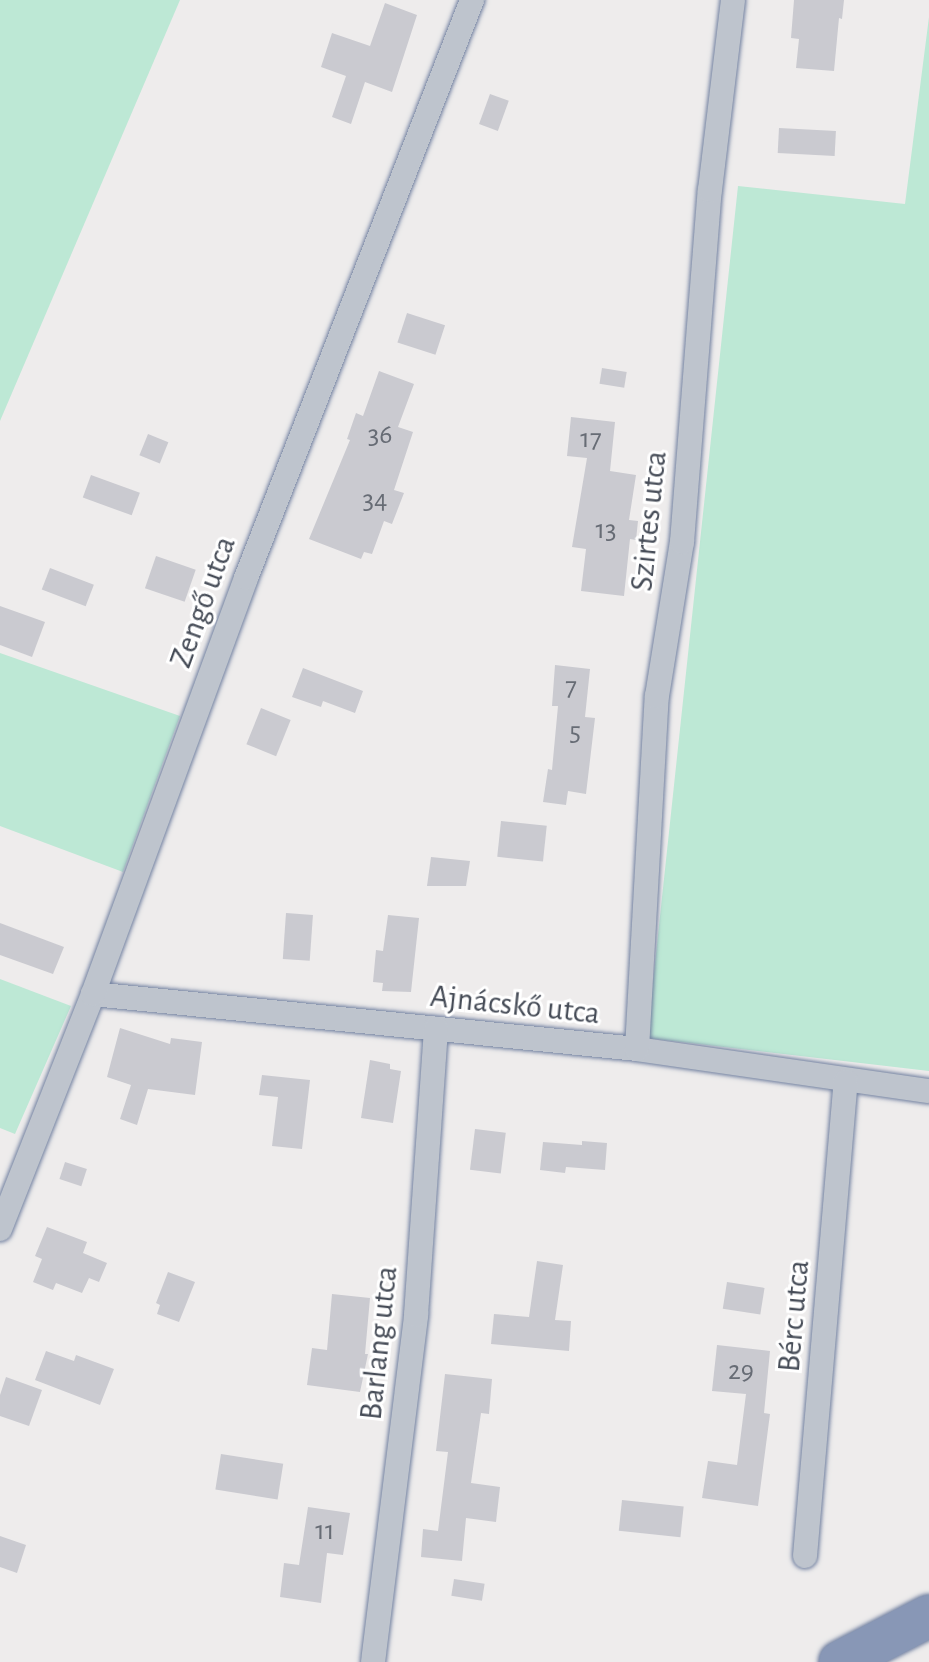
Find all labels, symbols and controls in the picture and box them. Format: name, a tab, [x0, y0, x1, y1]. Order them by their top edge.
house number: 36	[368, 418, 392, 452]
house number: 17	[580, 422, 602, 456]
street label: Szirtes utca	[623, 449, 675, 593]
house number: 34	[362, 483, 388, 517]
house number: 13	[595, 513, 617, 547]
street label: Zengő utca	[162, 531, 244, 673]
house number: 7	[565, 670, 577, 704]
house number: 5	[569, 715, 581, 749]
street label: Ajnácskő utca	[428, 977, 602, 1033]
street label: Bérc utca	[770, 1258, 818, 1374]
street label: Barlang utca	[352, 1264, 406, 1422]
house number: 29	[728, 1354, 754, 1388]
house number: 11	[315, 1514, 335, 1548]

